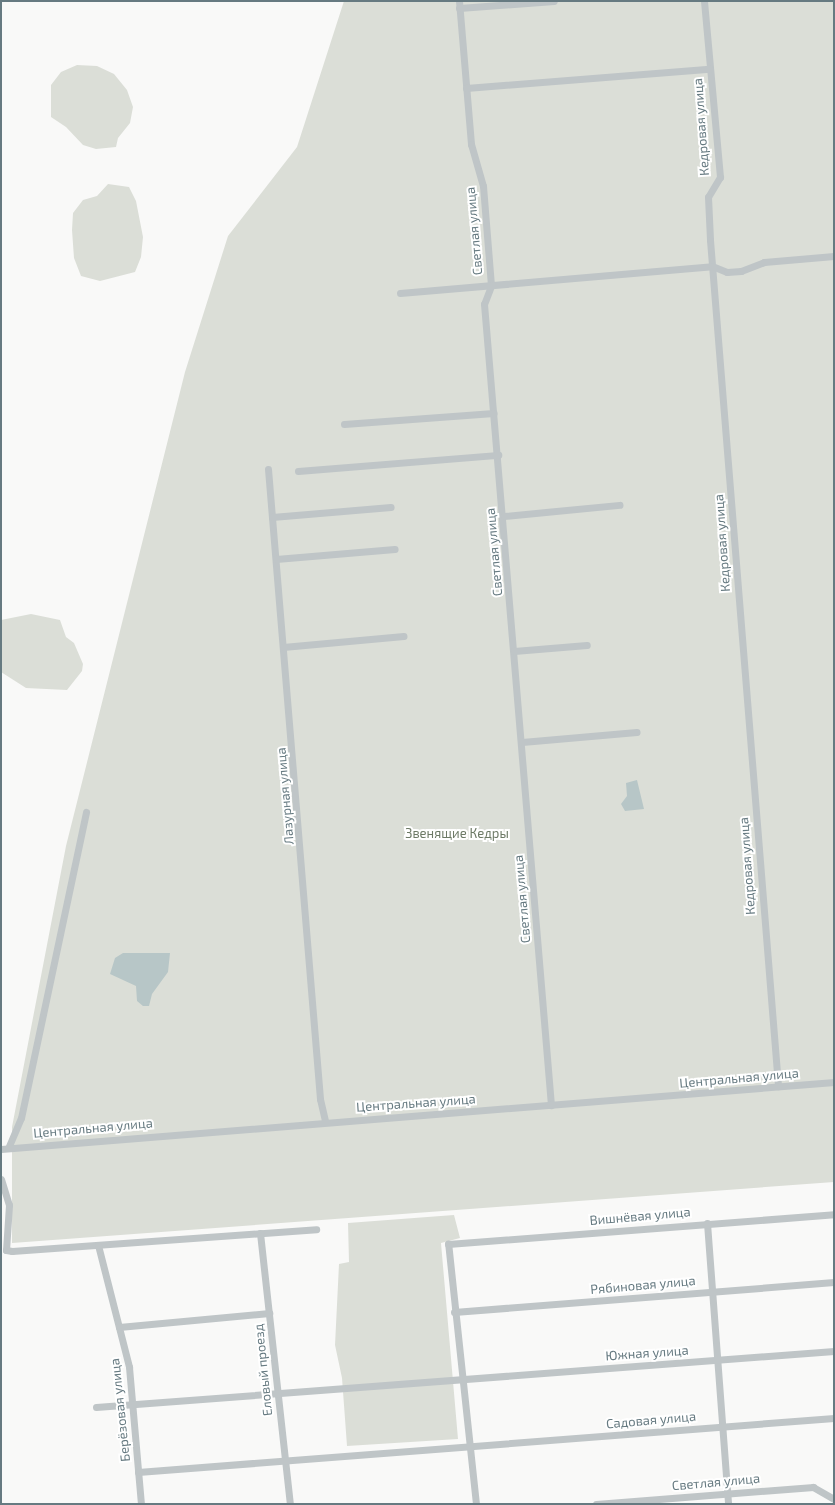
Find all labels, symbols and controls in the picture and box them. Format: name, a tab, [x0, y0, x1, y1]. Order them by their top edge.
street label: Кедровая улица	[690, 78, 712, 176]
street label: Светлая улица	[462, 186, 486, 276]
street label: Кедровая улица	[711, 494, 733, 592]
street label: Светлая улица	[482, 507, 506, 597]
street label: Лазурная улица	[273, 747, 297, 845]
street label: Кедровая улица	[736, 817, 758, 915]
park label: Звенящие Кедры	[405, 825, 509, 841]
street label: Светлая улица	[510, 854, 534, 944]
street label: Центральная улица	[679, 1065, 799, 1091]
street label: Центральная улица	[356, 1091, 476, 1115]
street label: Центральная улица	[33, 1115, 153, 1141]
street label: Вишнёвая улица	[589, 1204, 691, 1228]
street label: Рябиновая улица	[590, 1273, 696, 1297]
street label: Еловый проезд	[250, 1323, 276, 1417]
street label: Южная улица	[605, 1342, 689, 1364]
street label: Берёзовая улица	[107, 1358, 133, 1462]
street label: Садовая улица	[605, 1408, 697, 1432]
street label: Светлая улица	[671, 1470, 761, 1494]

